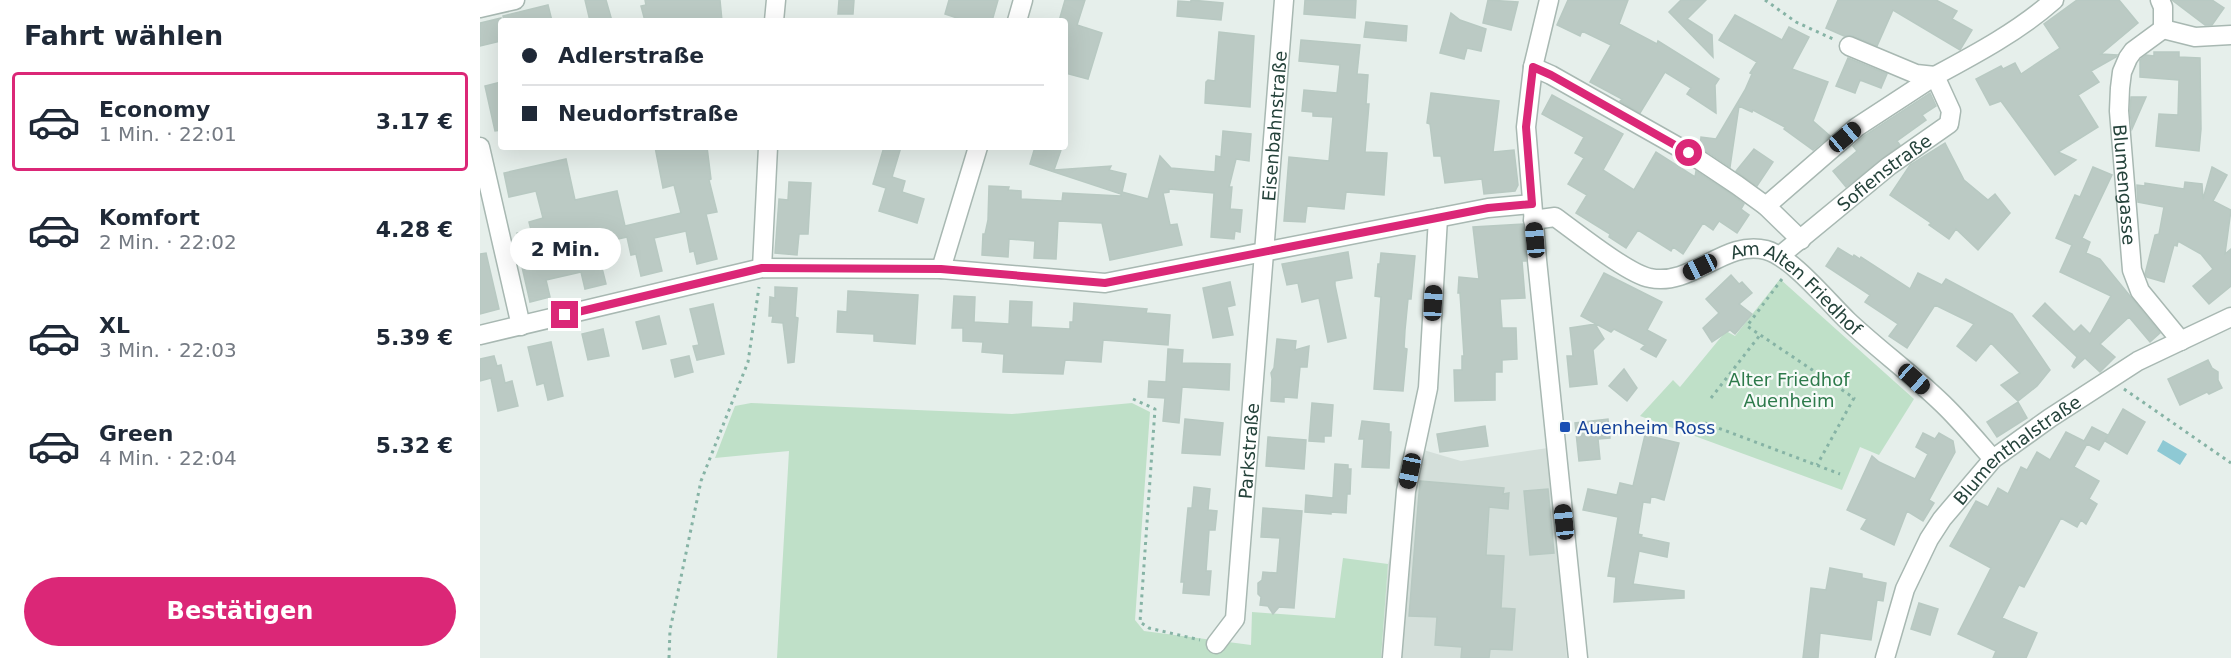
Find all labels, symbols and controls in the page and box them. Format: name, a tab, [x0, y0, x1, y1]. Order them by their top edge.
text: Fahrt wählen	[24, 20, 223, 51]
text: Adlerstraße	[558, 43, 704, 68]
street label: Eisenbahnstraße	[1258, 50, 1290, 202]
icon: car	[27, 95, 81, 149]
text: Economy	[99, 97, 210, 122]
text: Neudorfstraße	[558, 101, 738, 126]
text: 3.17 €	[376, 109, 453, 134]
car	[1825, 119, 1865, 155]
text: 1 Min. · 22:01	[99, 122, 237, 146]
street label: Blumengasse	[2110, 123, 2140, 246]
street label: Sofienstraße	[1832, 129, 1935, 215]
route start	[1675, 139, 1702, 166]
icon: car	[27, 203, 81, 257]
text: Komfort	[99, 205, 200, 230]
text: 4.28 €	[376, 217, 453, 242]
car	[1524, 221, 1546, 259]
callout: 2 Min.	[509, 228, 620, 270]
text: 2 Min. · 22:02	[99, 230, 237, 254]
text: 2 Min.	[531, 237, 600, 261]
street label: Am Alten Friedhof	[1727, 237, 1867, 340]
car	[1680, 251, 1720, 283]
car	[1423, 285, 1443, 321]
route end	[551, 301, 578, 328]
icon: car	[27, 311, 81, 365]
text: XL	[99, 313, 130, 338]
text: 5.39 €	[376, 325, 453, 350]
text: 3 Min. · 22:03	[99, 338, 237, 362]
car	[1895, 360, 1933, 398]
park label: Alter Friedhof Auenheim	[1728, 369, 1850, 411]
street label: Blumenthalstraße	[1949, 391, 2084, 509]
street label: Parkstraße	[1234, 402, 1263, 500]
place label: Auenheim Ross	[1577, 417, 1715, 438]
icon: car	[27, 419, 81, 473]
marker: Auenheim Ross	[1558, 420, 1572, 434]
text: Green	[99, 421, 173, 446]
text: 5.32 €	[376, 433, 453, 458]
text: 4 Min. · 22:04	[99, 446, 237, 470]
car	[1397, 452, 1423, 490]
car	[1553, 503, 1575, 541]
button: Bestätigen	[24, 577, 456, 646]

